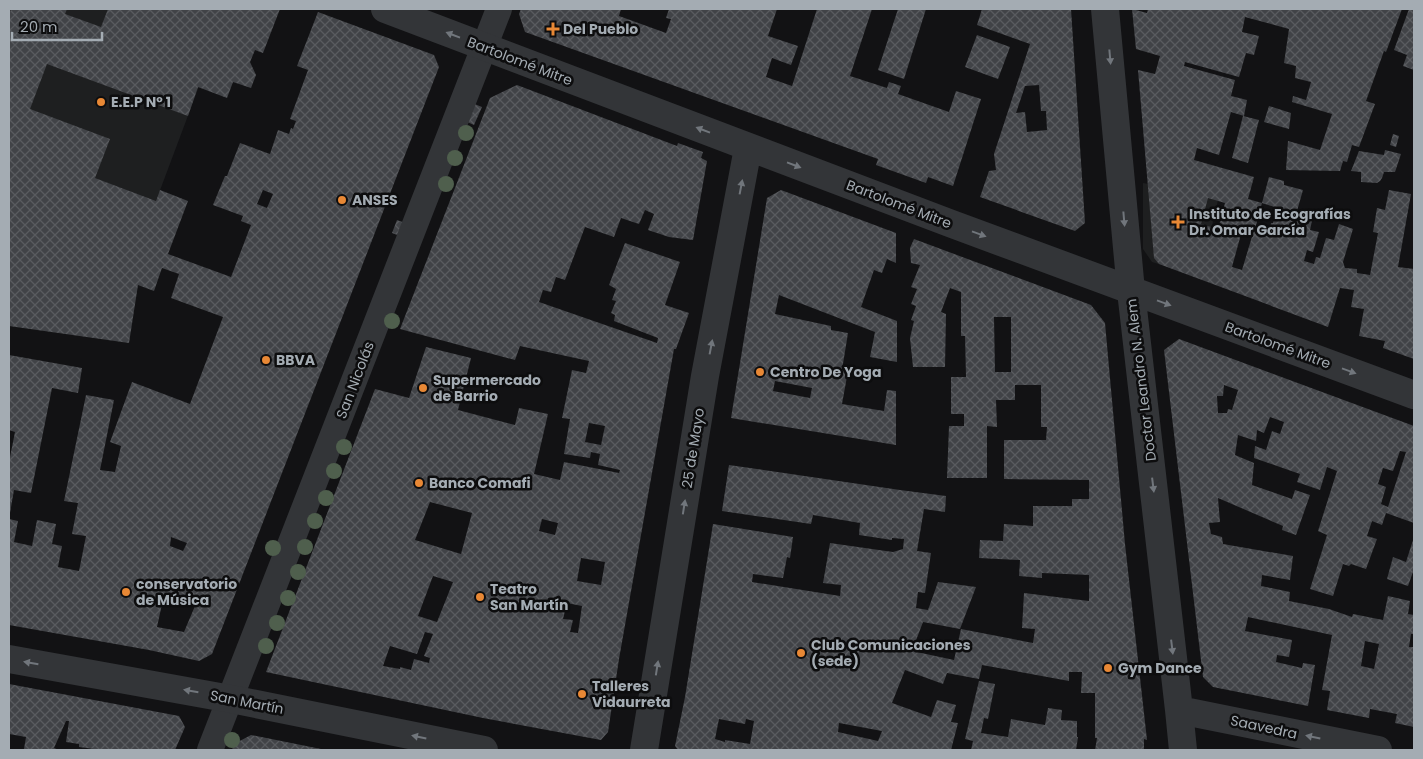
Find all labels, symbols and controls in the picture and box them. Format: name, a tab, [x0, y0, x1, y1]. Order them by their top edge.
scale bar	[12, 10, 102, 42]
text: 20 m	[20, 16, 58, 37]
place label: Del Pueblo	[563, 19, 638, 39]
marker: Del Pueblo	[547, 23, 559, 35]
one-way arrow	[445, 31, 460, 39]
street label: Bartolomé Mitre	[465, 32, 576, 90]
one-way arrow	[1106, 50, 1114, 66]
place label: E.E.P N° 1	[111, 92, 171, 112]
marker: E.E.P N° 1	[95, 96, 107, 108]
one-way arrow	[695, 126, 710, 134]
one-way arrow	[787, 161, 802, 169]
street label: Bartolomé Mitre	[844, 175, 955, 233]
one-way arrow	[737, 180, 745, 195]
place label: ANSES	[352, 190, 398, 210]
marker: ANSES	[336, 194, 348, 206]
place label: Instituto de Ecografías Dr. Omar García	[1189, 204, 1351, 240]
one-way arrow	[1121, 211, 1129, 227]
marker: Instituto de Ecografías Dr. Omar García	[1171, 215, 1185, 229]
one-way arrow	[972, 230, 987, 238]
street label: Doctor Leandro N. Alem	[1121, 298, 1161, 462]
one-way arrow	[1157, 299, 1172, 307]
street label: Bartolomé Mitre	[1222, 317, 1334, 373]
street label: San Nicolás	[331, 338, 379, 422]
one-way arrow	[707, 339, 715, 355]
place label: BBVA	[276, 350, 316, 370]
marker: BBVA	[260, 354, 272, 366]
place label: Centro De Yoga	[770, 362, 881, 382]
marker: Centro De Yoga	[754, 366, 766, 378]
one-way arrow	[1342, 368, 1357, 375]
place label: Supermercado de Barrio	[433, 370, 541, 406]
marker: Supermercado de Barrio	[417, 382, 429, 394]
street label: 25 de Mayo	[677, 406, 709, 489]
place label: Banco Comafi	[429, 473, 531, 493]
marker: Banco Comafi	[413, 477, 425, 489]
one-way arrow	[1149, 477, 1157, 493]
one-way arrow	[680, 499, 688, 515]
place label: conservatorio de Música	[136, 574, 237, 610]
place label: Teatro San Martín	[490, 579, 568, 615]
marker: conservatorio de Música	[120, 586, 132, 598]
marker: Teatro San Martín	[474, 591, 486, 603]
place label: Club Comunicaciones (sede)	[811, 635, 971, 671]
one-way arrow	[1168, 639, 1176, 655]
marker: Club Comunicaciones (sede)	[795, 647, 807, 659]
one-way arrow	[22, 658, 38, 666]
place label: Gym Dance	[1118, 658, 1202, 678]
one-way arrow	[654, 659, 662, 675]
marker: Gym Dance	[1102, 662, 1114, 674]
place label: Talleres Vidaurreta	[592, 676, 671, 712]
street label: San Martín	[208, 685, 286, 719]
one-way arrow	[182, 687, 198, 695]
marker: Talleres Vidaurreta	[576, 688, 588, 700]
street label: Saavedra	[1229, 710, 1299, 744]
one-way arrow	[411, 733, 426, 741]
one-way arrow	[1306, 733, 1321, 741]

